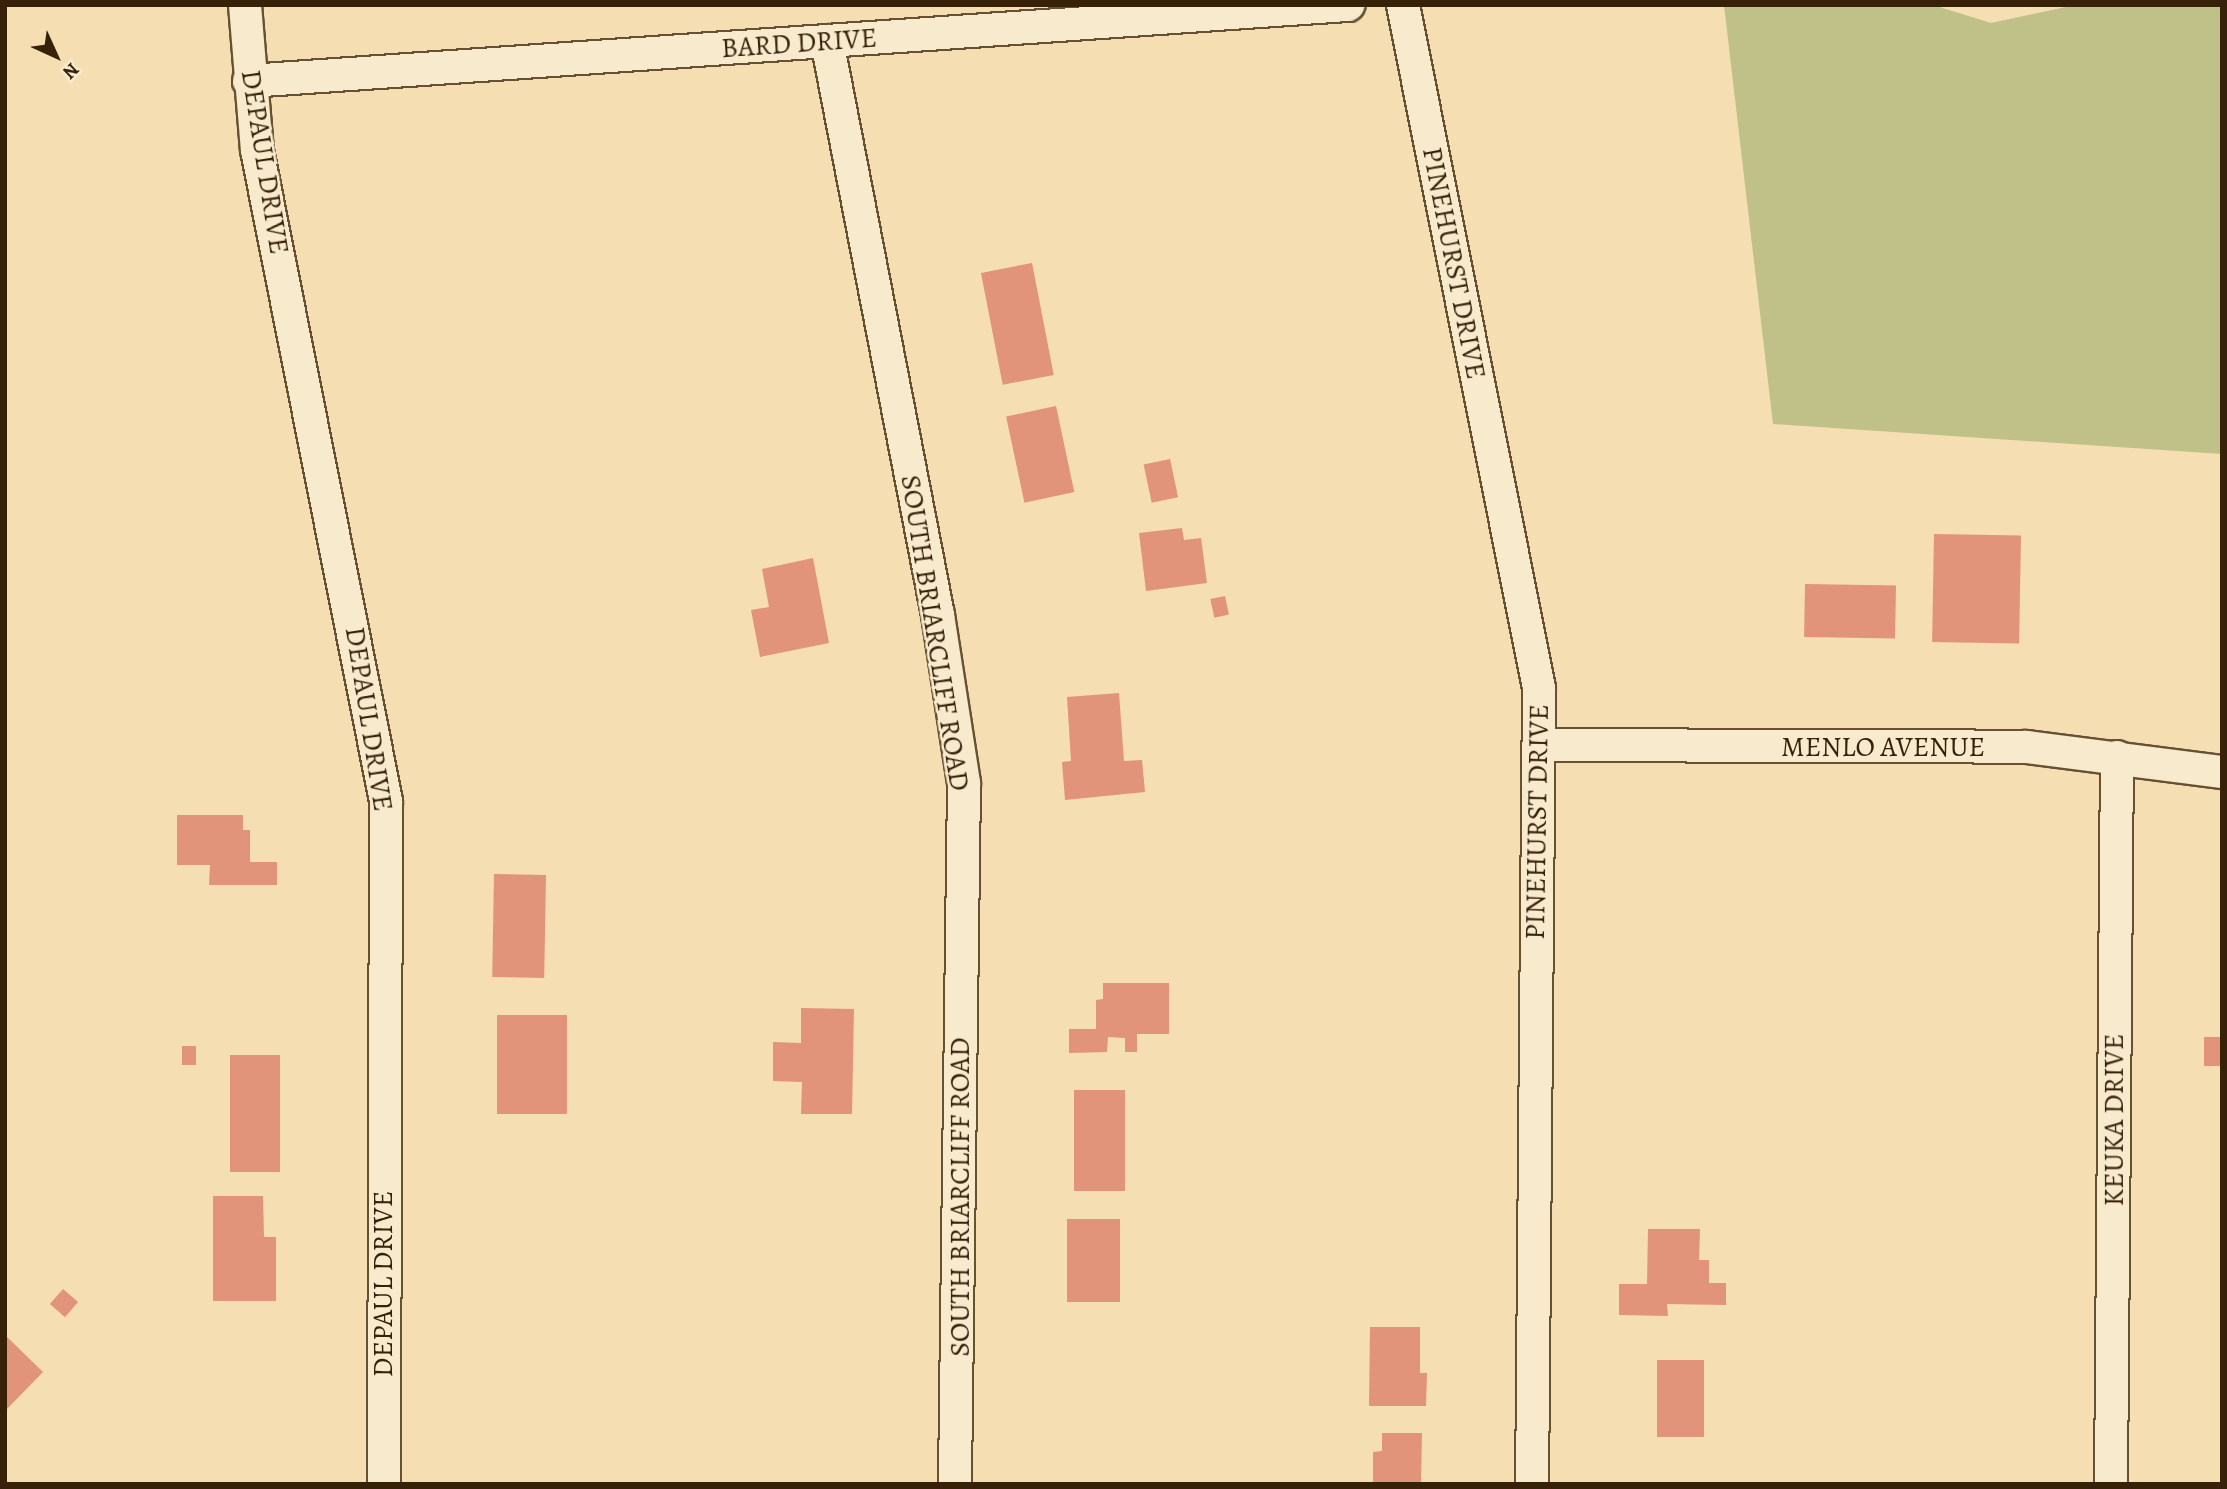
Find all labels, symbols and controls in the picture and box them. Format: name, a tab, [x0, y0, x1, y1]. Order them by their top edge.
north arrow	[21, 21, 91, 91]
street label: BARD DRIVE	[720, 21, 878, 65]
text: N	[57, 57, 85, 85]
street label: DEPAUL DRIVE	[234, 67, 296, 257]
street label: PINEHURST DRIVE	[1415, 144, 1493, 382]
street label: SOUTH BRIARCLIFF ROAD	[893, 473, 977, 793]
street label: DEPAUL DRIVE	[338, 624, 400, 814]
street label: PINEHURST DRIVE	[1518, 704, 1556, 940]
street label: MENLO AVENUE	[1781, 730, 1985, 764]
street label: KEUKA DRIVE	[2097, 1034, 2131, 1206]
street label: SOUTH BRIARCLIFF ROAD	[943, 1037, 977, 1357]
street label: DEPAUL DRIVE	[366, 1191, 400, 1377]

